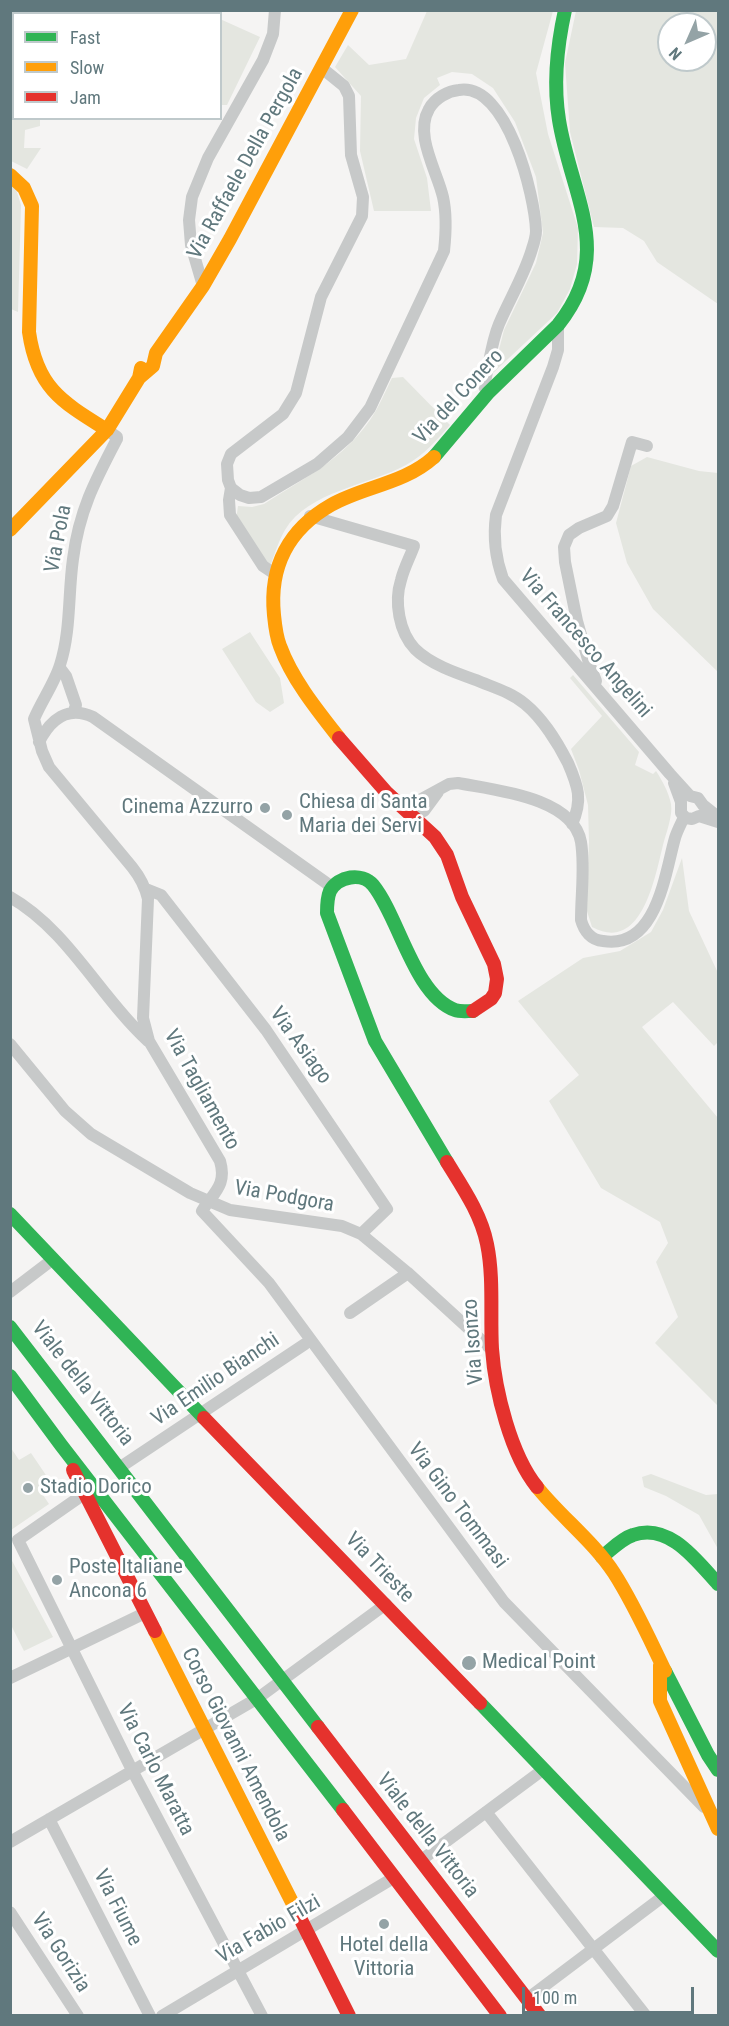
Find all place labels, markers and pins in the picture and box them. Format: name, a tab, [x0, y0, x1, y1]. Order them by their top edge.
place label: Chiesa di Santa Maria dei Servi	[299, 790, 428, 840]
place label: Cinema Azzurro	[122, 795, 253, 821]
marker: Cinema Azzurro	[258, 801, 272, 815]
marker: Chiesa di Santa Maria dei Servi	[280, 808, 294, 822]
place label: Stadio Dorico	[40, 1475, 152, 1501]
marker: Stadio Dorico	[21, 1481, 35, 1495]
place label: Poste Italiane Ancona 6	[69, 1555, 183, 1605]
marker: Poste Italiane Ancona 6	[50, 1573, 64, 1587]
place label: Medical Point	[482, 1650, 596, 1676]
marker: Medical Point	[460, 1654, 478, 1672]
marker: Hotel della Vittoria	[377, 1917, 391, 1931]
place label: Hotel della Vittoria	[339, 1933, 429, 1983]

